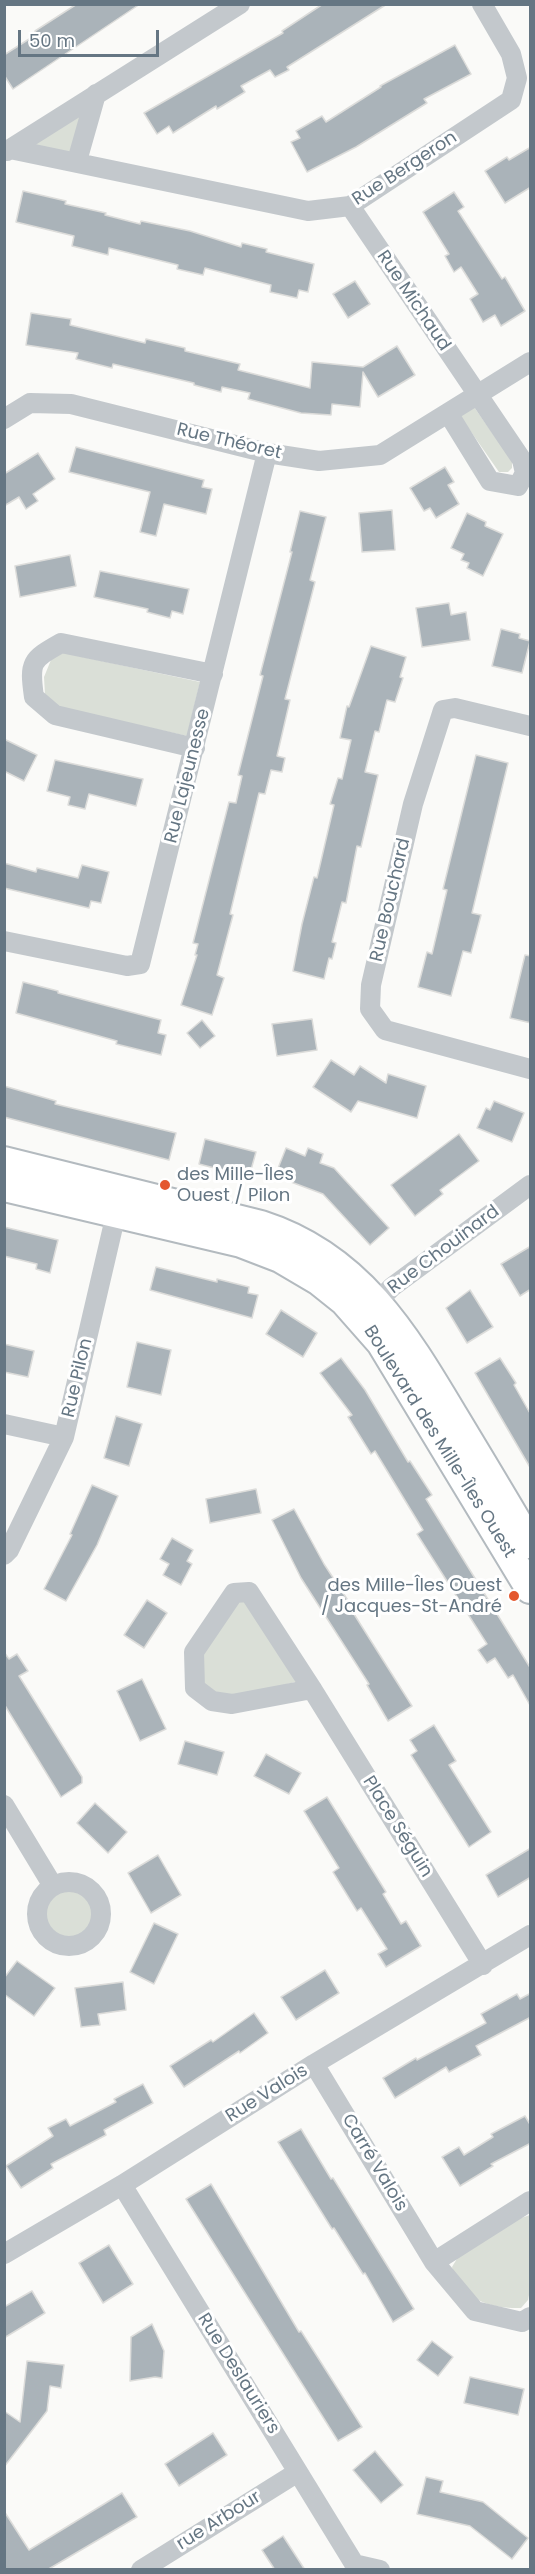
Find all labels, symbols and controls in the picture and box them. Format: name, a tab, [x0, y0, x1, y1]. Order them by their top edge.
scale bar	[21, 18, 162, 56]
text: 50 m	[29, 28, 75, 53]
street label: Rue Bergeron	[349, 127, 461, 211]
street label: Rue Michaud	[371, 247, 455, 355]
street label: Rue Théoret	[175, 419, 283, 465]
street label: Rue Lajeunesse	[161, 706, 215, 846]
street label: Rue Bouchard	[366, 836, 416, 964]
place label: des Mille-Îles Ouest / Pilon	[177, 1164, 294, 1206]
marker: des Mille-Îles Ouest / Pilon	[158, 1178, 172, 1192]
street label: Rue Chouinard	[384, 1201, 504, 1299]
street label: Boulevard des Mille-Îles Ouest	[358, 1322, 520, 1562]
street label: Rue Pilon	[58, 1336, 98, 1420]
place label: des Mille-Îles Ouest / Jacques-St-André	[321, 1575, 502, 1618]
marker: des Mille-Îles Ouest / Jacques-St-André	[507, 1589, 521, 1603]
street label: Place Séguin	[357, 1772, 437, 1882]
street label: Rue Valois	[222, 2060, 312, 2128]
street label: Carré Valois	[337, 2110, 411, 2216]
street label: Rue Deslauriers	[192, 2310, 284, 2438]
street label: rue Arbour	[173, 2487, 265, 2555]

